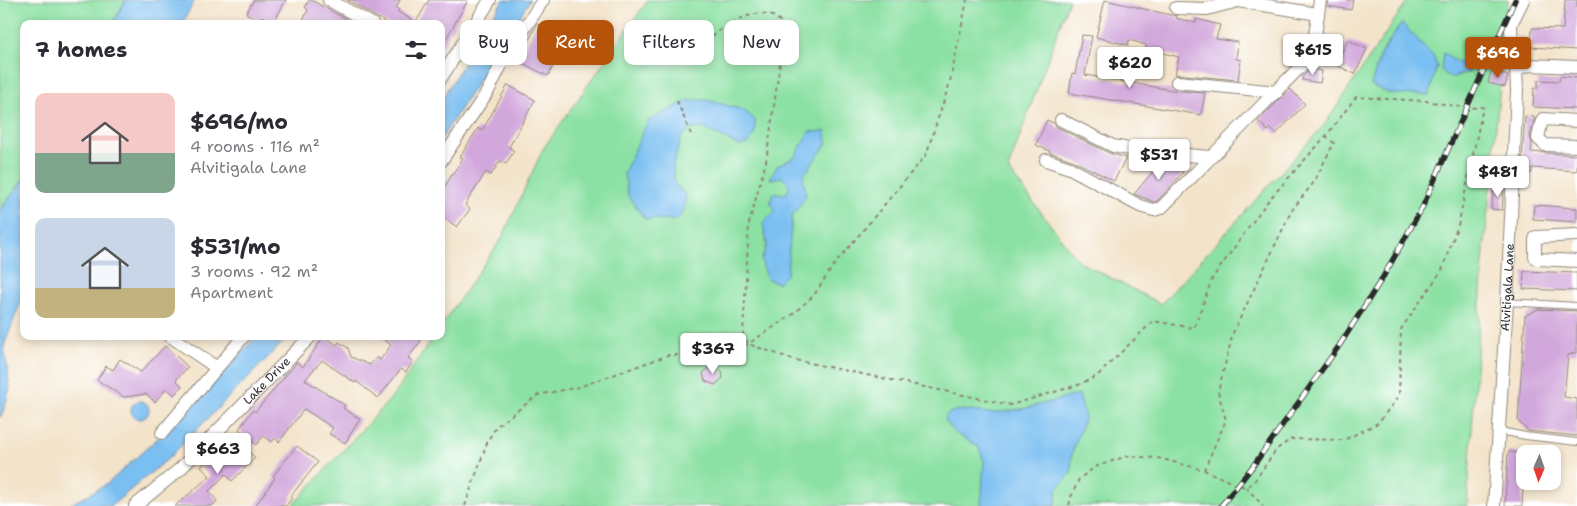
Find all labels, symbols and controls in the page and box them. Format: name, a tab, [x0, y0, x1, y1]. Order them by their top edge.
chip: Buy	[460, 20, 527, 65]
chip: Rent	[537, 20, 614, 65]
chip: Filters	[624, 20, 714, 65]
chip: New	[724, 20, 799, 65]
pin: $615	[1283, 34, 1343, 76]
text: 7 homes	[35, 36, 127, 64]
icon: filters	[402, 36, 430, 64]
pin: $696	[1468, 36, 1528, 79]
text: $615	[1294, 39, 1332, 60]
text: $696	[1476, 42, 1520, 63]
pin: $620	[1100, 46, 1160, 89]
text: $620	[1108, 52, 1152, 73]
text: $696/mo	[190, 108, 288, 136]
icon: home	[75, 113, 135, 173]
text: 4 rooms · 116 m²	[190, 136, 320, 157]
pin: $531	[1129, 138, 1189, 181]
text: $531	[1140, 144, 1178, 165]
pin: $481	[1468, 156, 1528, 198]
text: Alvitigala Lane	[190, 157, 307, 178]
text: $481	[1478, 161, 1518, 182]
text: $531/mo	[190, 233, 281, 261]
icon: home	[75, 238, 135, 298]
street label: Alvitigala Lane	[1497, 243, 1518, 332]
text: 3 rooms · 92 m²	[190, 261, 318, 282]
text: Apartment	[190, 282, 273, 303]
pin: $367	[683, 332, 743, 375]
text: $367	[691, 338, 735, 359]
street label: Lake Drive	[240, 353, 294, 408]
pin: $663	[188, 432, 248, 475]
text: $663	[196, 438, 240, 459]
north arrow	[1516, 445, 1561, 490]
map controls	[1516, 445, 1561, 490]

